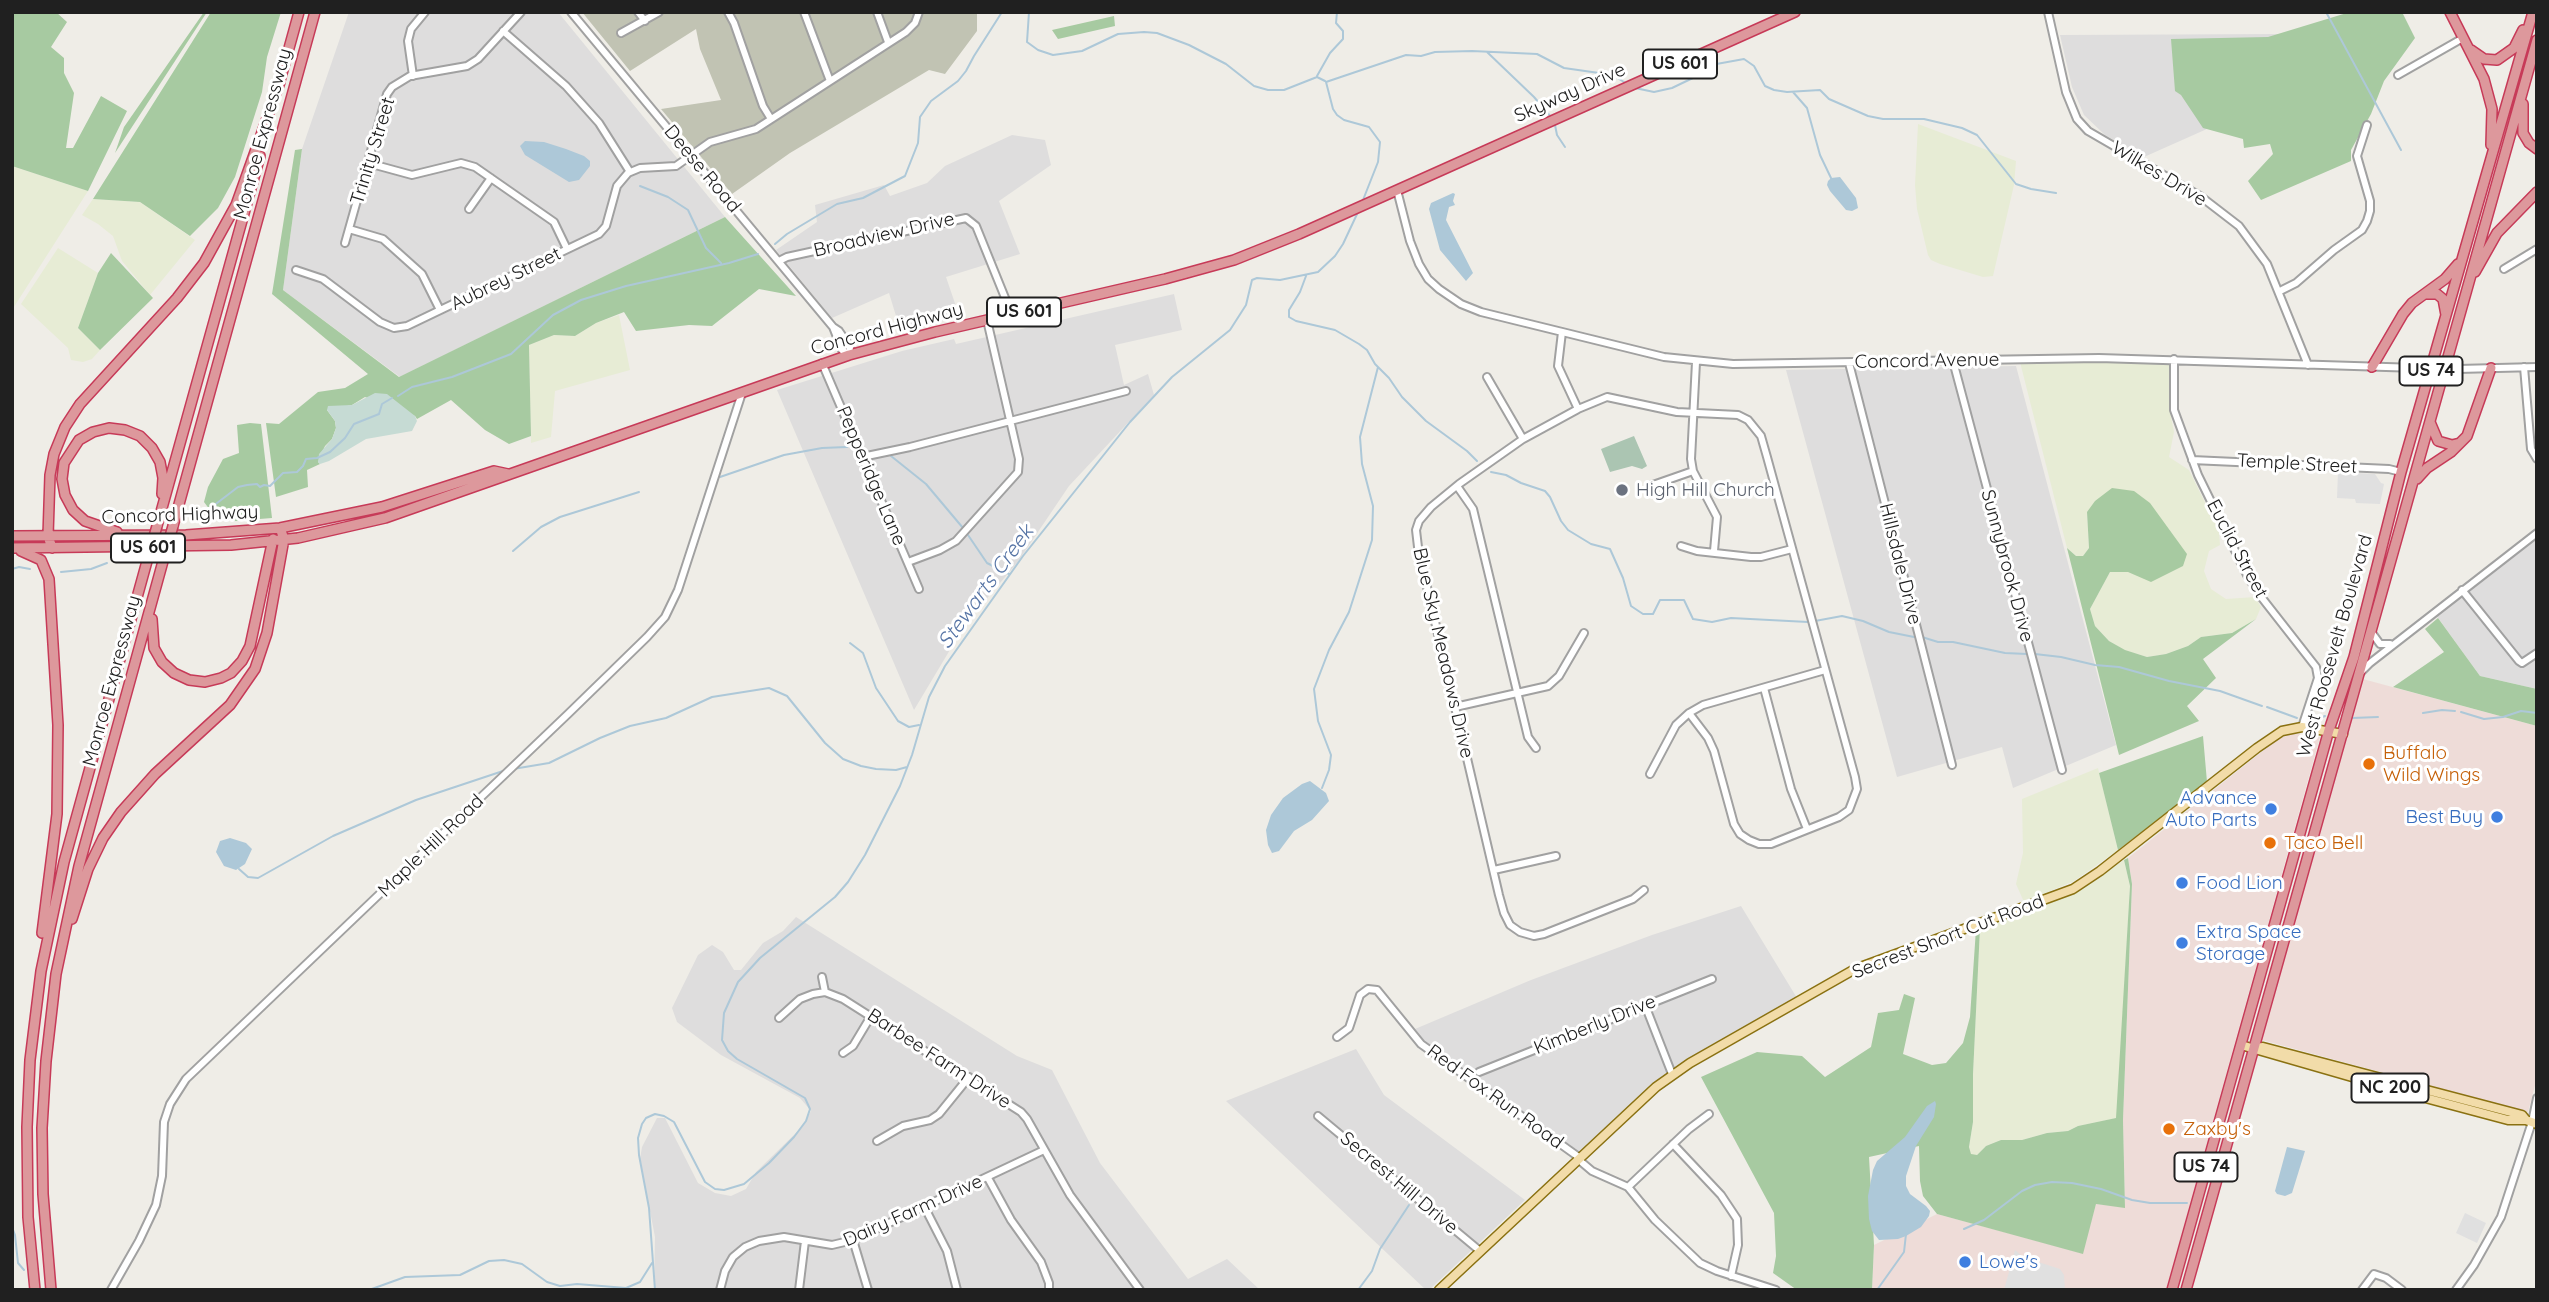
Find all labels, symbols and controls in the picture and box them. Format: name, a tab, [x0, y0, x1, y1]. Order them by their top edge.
street label: Monroe Expressway	[229, 46, 297, 222]
road number: US 601	[1643, 50, 1717, 78]
street label: Skyway Drive	[1511, 58, 1629, 128]
street label: Trinity Street	[346, 95, 400, 207]
street label: Deese Road	[659, 121, 745, 217]
street label: Wilkes Drive	[2107, 137, 2211, 211]
street label: Broadview Drive	[811, 208, 957, 262]
street label: Aubrey Street	[447, 242, 565, 316]
street label: Concord Highway	[808, 298, 966, 360]
road number: US 601	[987, 298, 1061, 326]
street label: Concord Avenue	[1854, 348, 2000, 374]
road number: US 74	[2400, 356, 2462, 386]
street label: Pepperidge Lane	[831, 403, 911, 549]
street label: Temple Street	[2236, 449, 2358, 479]
place label: High Hill Church	[1636, 479, 1775, 501]
marker: High Hill Church	[1614, 482, 1630, 498]
street label: Sunnybrook Drive	[1976, 487, 2038, 645]
street label: Euclid Street	[2202, 496, 2272, 602]
street label: Concord Highway	[101, 501, 259, 529]
street label: Hillsdale Drive	[1874, 501, 1926, 627]
water label: Stewarts Creek	[933, 520, 1039, 654]
street label: West Roosevelt Boulevard	[2292, 532, 2378, 760]
road number: US 601	[111, 534, 185, 562]
street label: Blue Sky Meadows Drive	[1408, 546, 1478, 760]
street label: Monroe Expressway	[78, 593, 146, 769]
place label: Buffalo Wild Wings	[2383, 742, 2480, 786]
marker: Buffalo Wild Wings	[2361, 756, 2377, 772]
place label: Advance Auto Parts	[2165, 787, 2257, 831]
street label: Maple Hill Road	[374, 790, 488, 902]
marker: Advance Auto Parts	[2263, 801, 2279, 817]
place label: Best Buy	[2405, 806, 2483, 828]
marker: Best Buy	[2489, 809, 2505, 825]
place label: Taco Bell	[2284, 832, 2363, 854]
marker: Taco Bell	[2262, 835, 2278, 851]
place label: Food Lion	[2196, 872, 2283, 894]
marker: Food Lion	[2174, 875, 2190, 891]
street label: Secrest Short Cut Road	[1849, 890, 2047, 984]
place label: Extra Space Storage	[2196, 921, 2301, 965]
marker: Extra Space Storage	[2174, 935, 2190, 951]
street label: Kimberly Drive	[1531, 990, 1659, 1060]
street label: Barbee Farm Drive	[863, 1004, 1015, 1114]
street label: Red Fox Run Road	[1422, 1040, 1568, 1154]
road number: NC 200	[2352, 1073, 2428, 1102]
place label: Zaxby's	[2183, 1118, 2251, 1140]
marker: Zaxby's	[2161, 1121, 2177, 1137]
street label: Secrest Hill Drive	[1335, 1127, 1463, 1239]
road number: US 74	[2174, 1152, 2238, 1182]
street label: Dairy Farm Drive	[840, 1170, 986, 1252]
place label: Lowe's	[1979, 1251, 2038, 1273]
marker: Lowe's	[1957, 1254, 1973, 1270]

